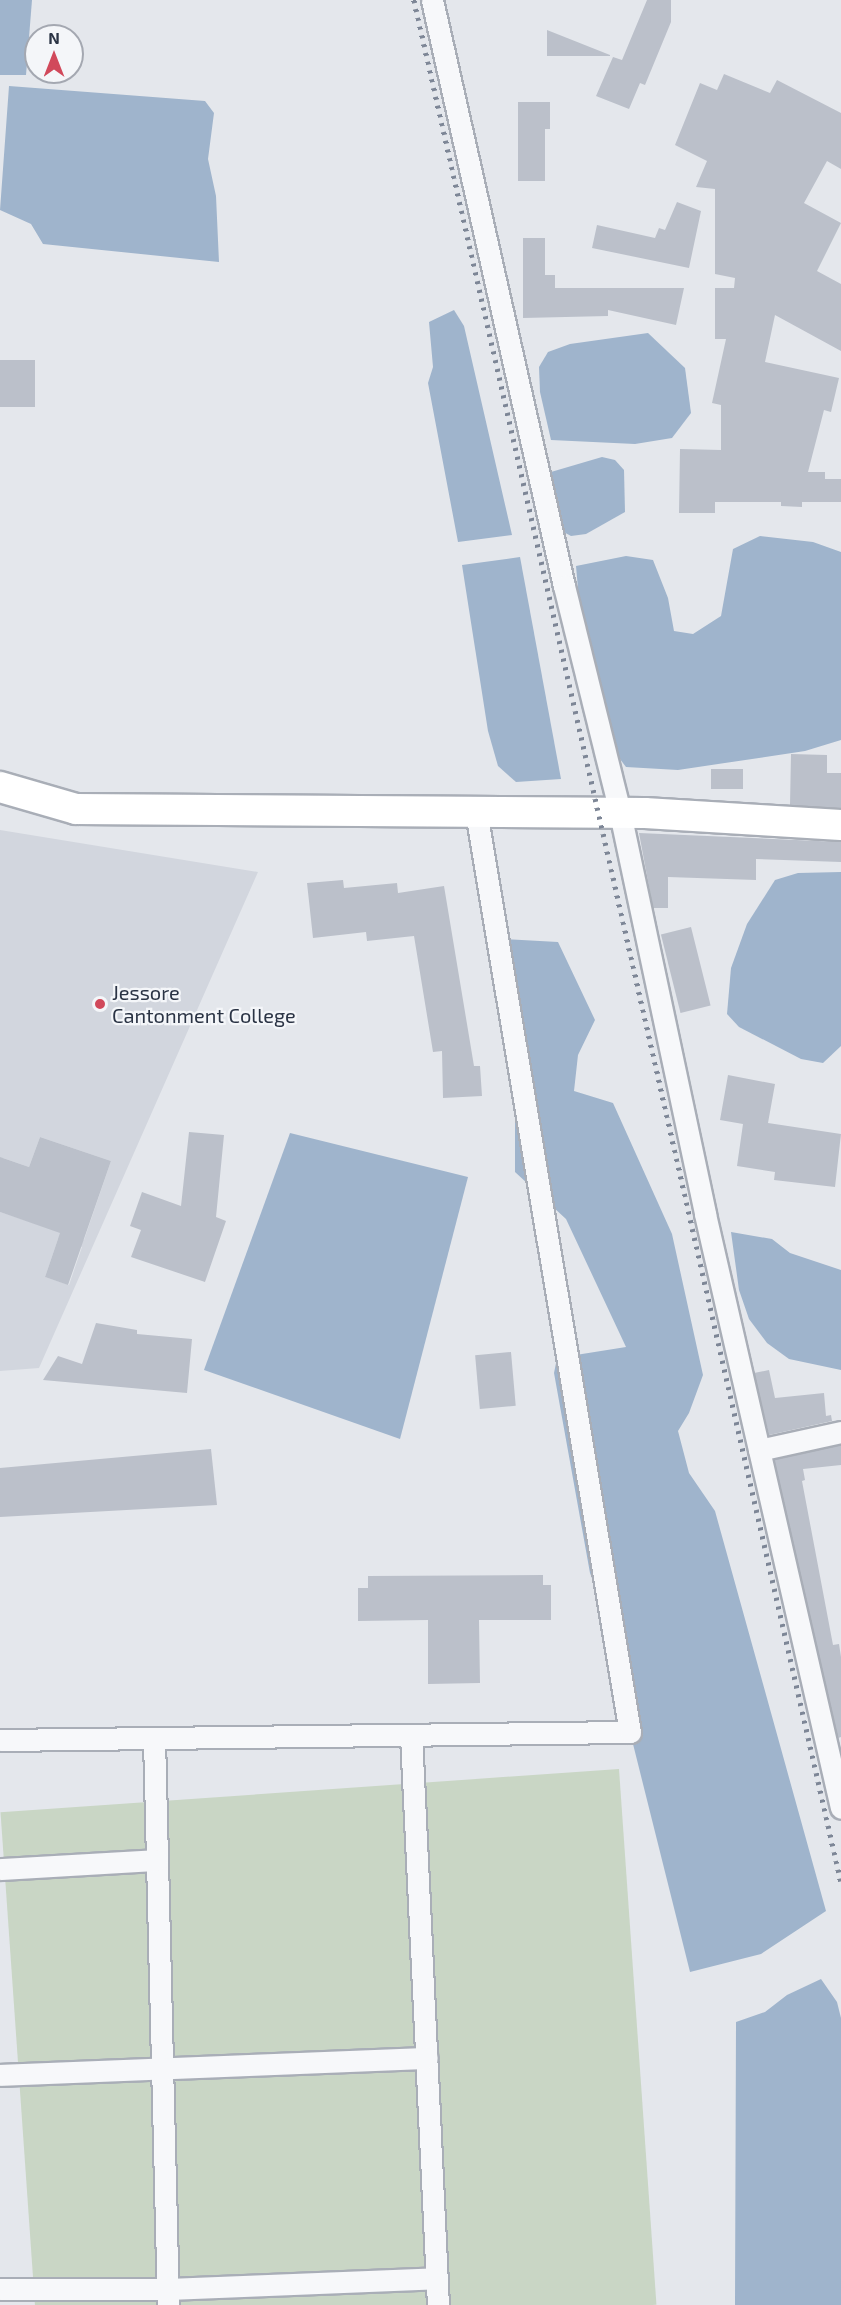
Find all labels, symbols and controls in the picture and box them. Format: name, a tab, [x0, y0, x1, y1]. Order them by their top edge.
north arrow	[24, 24, 84, 84]
text: N	[48, 28, 60, 47]
place label: Jessore Cantonment College	[112, 981, 296, 1028]
marker: Jessore Cantonment College	[93, 997, 107, 1011]

